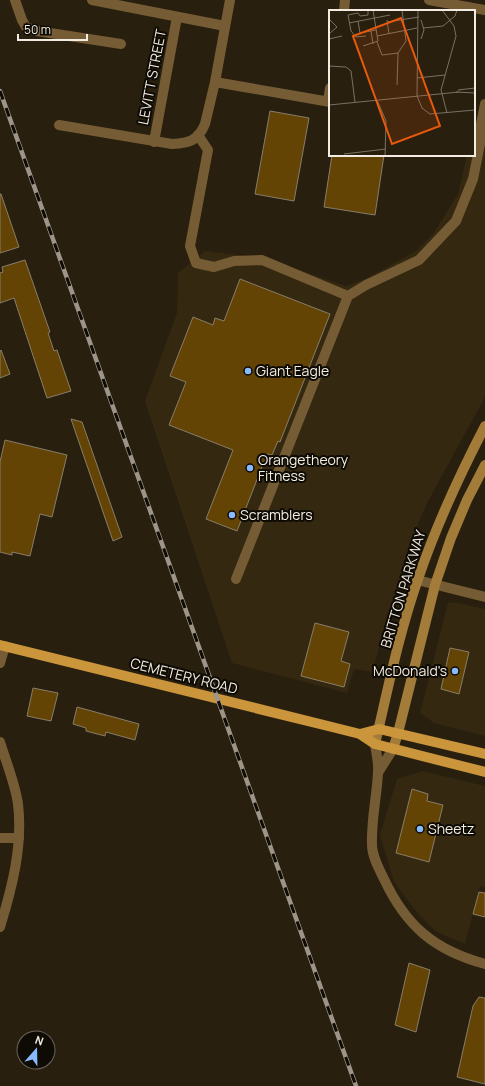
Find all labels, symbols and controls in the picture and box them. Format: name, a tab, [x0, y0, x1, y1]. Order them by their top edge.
inset map	[329, 10, 475, 156]
scale bar	[18, 16, 87, 42]
text: 50 m	[24, 21, 51, 38]
street label: LEVITT STREET	[133, 27, 170, 126]
place label: Giant Eagle	[256, 361, 329, 380]
marker: Giant Eagle	[243, 366, 253, 376]
place label: Orangetheory Fitness	[258, 450, 349, 485]
marker: Orangetheory Fitness	[245, 463, 255, 473]
place label: Scramblers	[240, 505, 313, 524]
marker: Scramblers	[227, 510, 237, 520]
street label: BRITTON PARKWAY	[376, 527, 430, 650]
street label: CEMETERY ROAD	[129, 653, 240, 698]
place label: McDonald's	[373, 661, 447, 680]
marker: McDonald's	[450, 666, 460, 676]
place label: Sheetz	[428, 819, 474, 838]
marker: Sheetz	[415, 824, 425, 834]
north arrow	[16, 1030, 56, 1070]
text: N	[33, 1032, 46, 1049]

